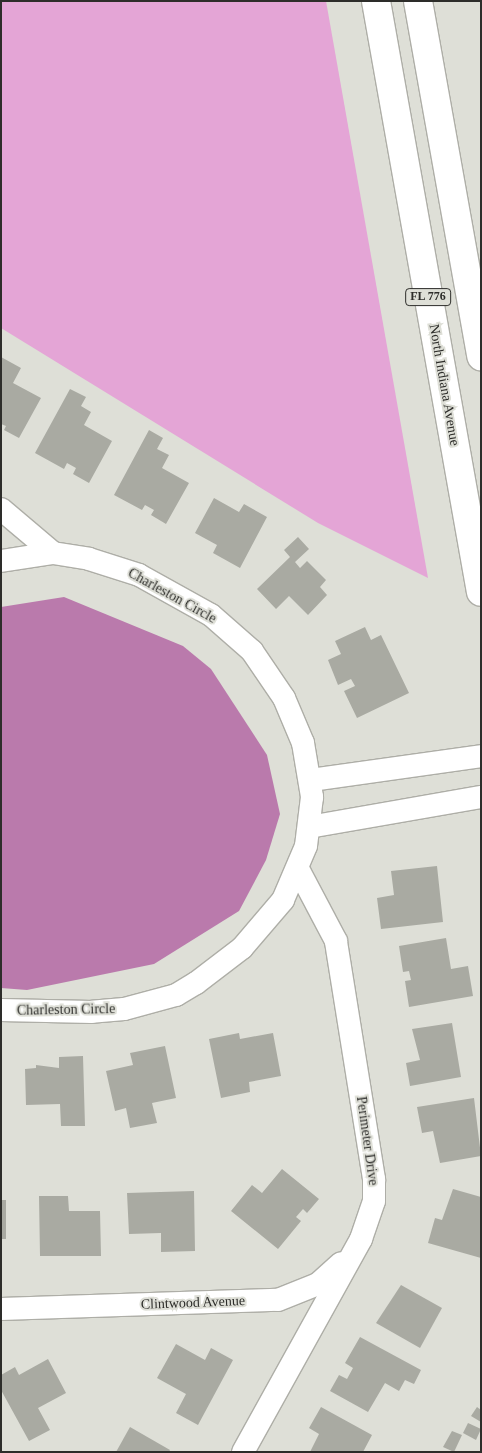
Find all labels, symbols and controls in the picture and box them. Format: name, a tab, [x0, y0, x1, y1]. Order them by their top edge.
road number: FL 776	[404, 288, 452, 306]
street label: North Indiana Avenue	[425, 322, 463, 448]
street label: Charleston Circle	[125, 565, 219, 627]
street label: Charleston Circle	[17, 1001, 115, 1019]
street label: Perimeter Drive	[352, 1095, 382, 1187]
street label: Clintwood Avenue	[140, 1293, 246, 1313]

